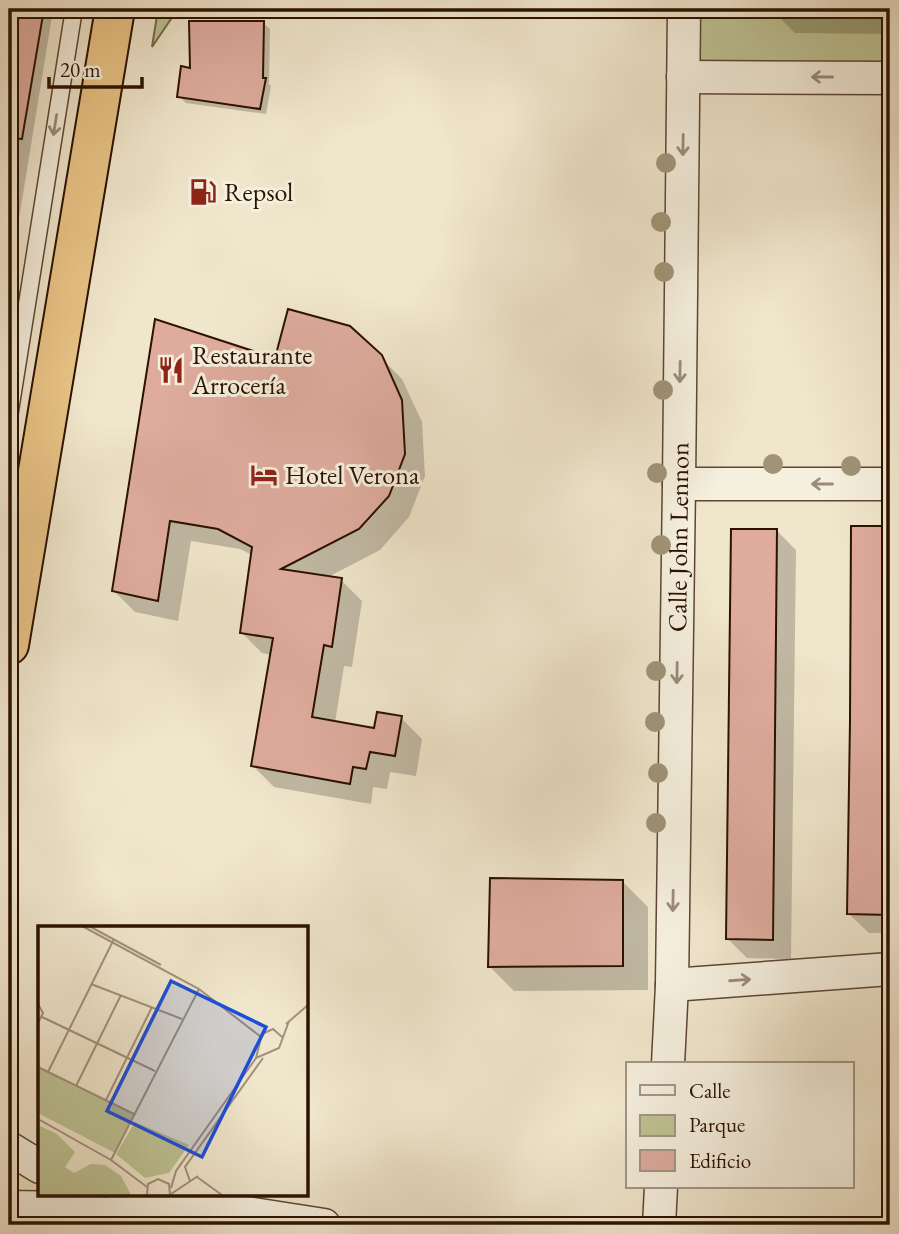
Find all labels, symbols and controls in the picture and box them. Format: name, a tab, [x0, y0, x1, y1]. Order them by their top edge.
scale bar	[49, 46, 142, 90]
text: 20 m	[60, 56, 101, 83]
one-way arrow	[811, 70, 834, 84]
one-way arrow	[48, 113, 61, 135]
one-way arrow	[676, 133, 689, 156]
place label: Repsol	[224, 175, 293, 209]
fuel station icon: Repsol	[188, 177, 218, 207]
place label: Restaurante Arrocería	[191, 338, 312, 402]
restaurant icon: Restaurante Arrocería	[156, 355, 186, 385]
one-way arrow	[673, 361, 687, 384]
street label: Calle John Lennon	[660, 442, 696, 632]
place label: Hotel Verona	[285, 458, 420, 492]
hotel icon: Hotel Verona	[249, 460, 279, 490]
one-way arrow	[811, 477, 834, 491]
one-way arrow	[670, 662, 684, 685]
one-way arrow	[667, 889, 680, 912]
inset map	[38, 926, 308, 1196]
one-way arrow	[729, 973, 751, 986]
legend	[626, 1062, 853, 1188]
text: Calle	[689, 1077, 731, 1104]
text: Parque	[689, 1111, 745, 1138]
text: Edificio	[689, 1147, 751, 1174]

